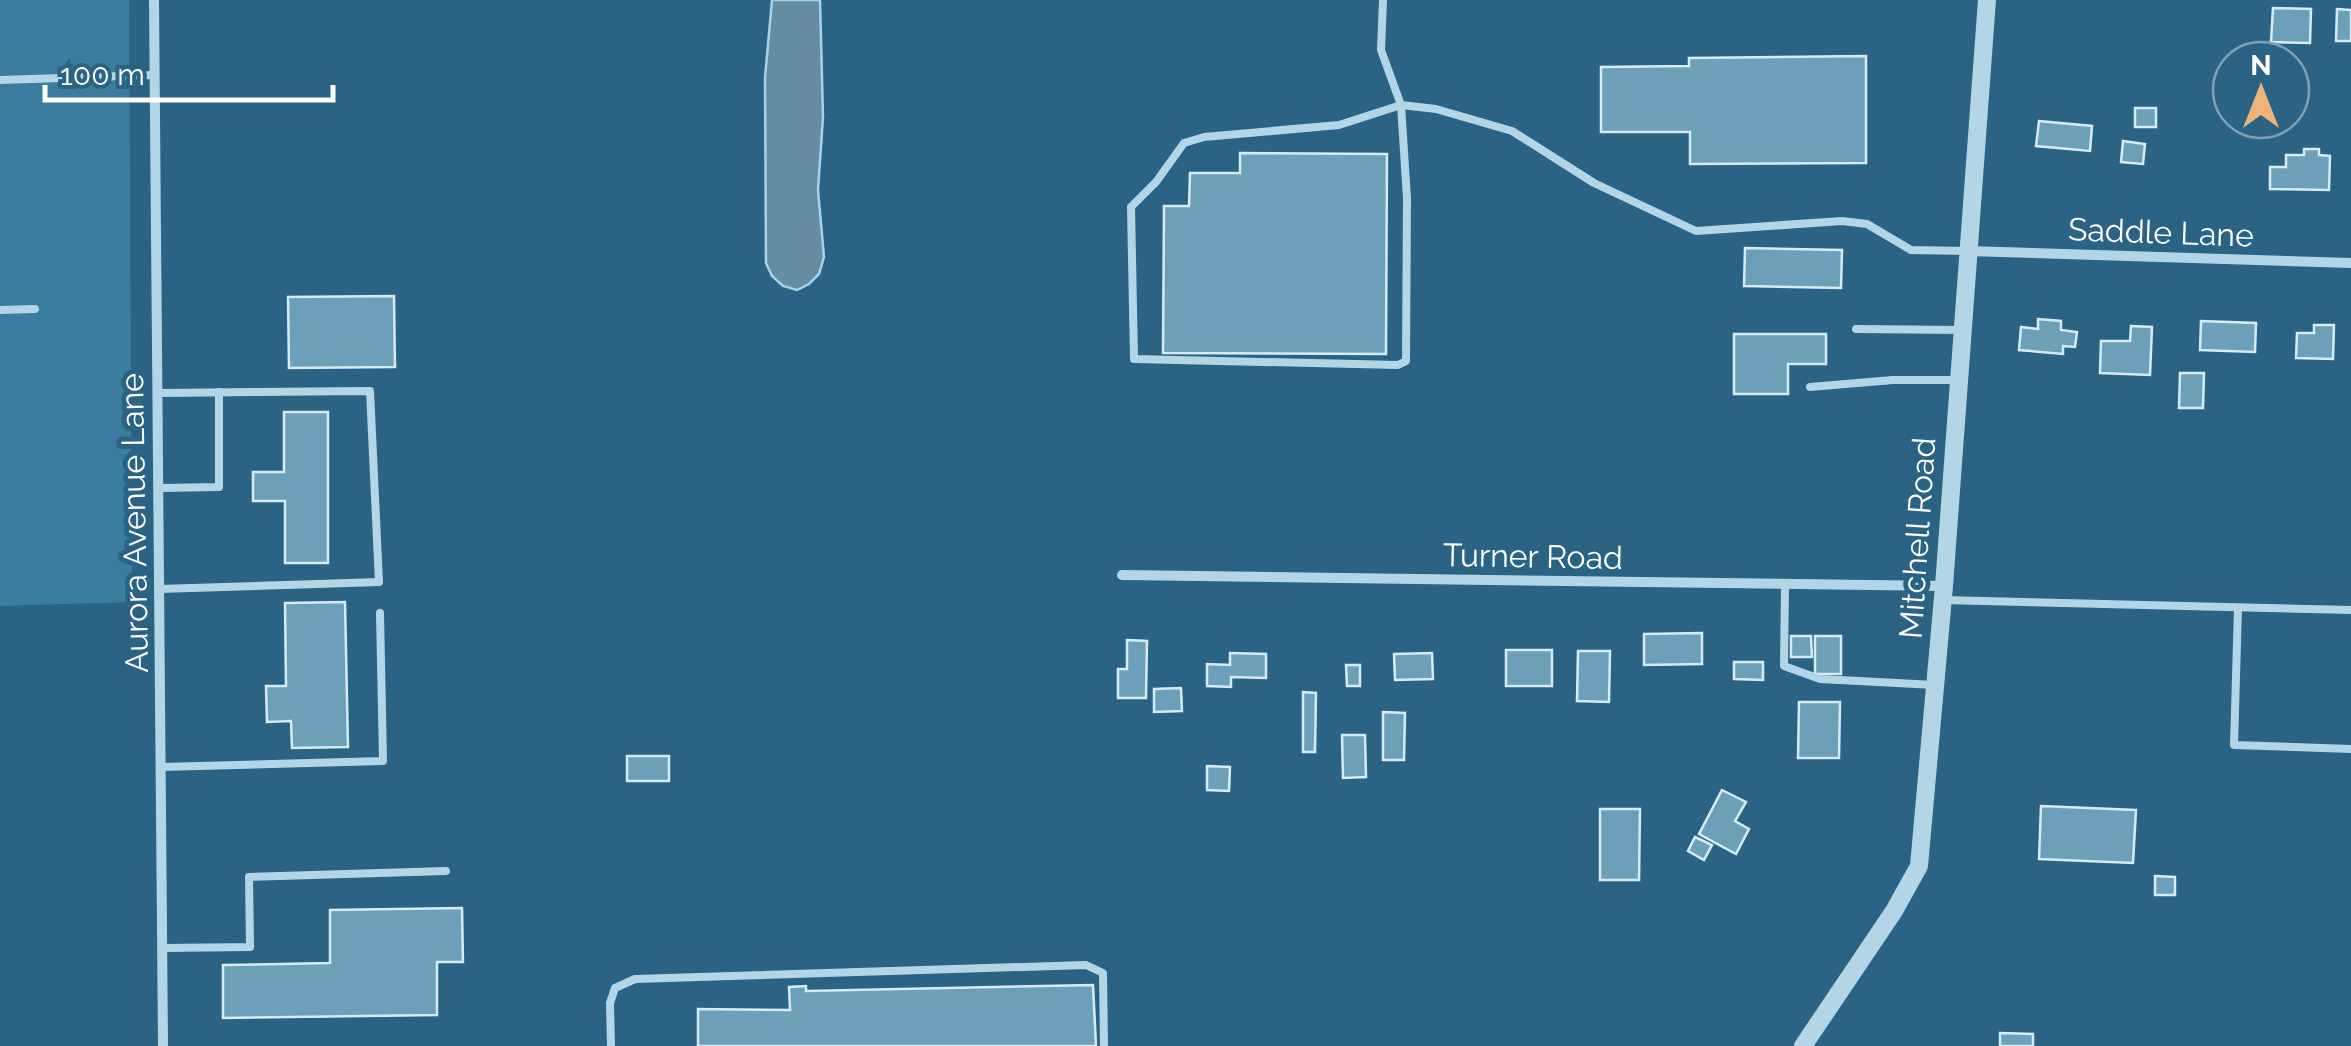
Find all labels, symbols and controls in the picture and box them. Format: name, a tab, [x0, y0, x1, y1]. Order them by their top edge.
scale bar	[45, 40, 332, 102]
north arrow	[2211, 40, 2311, 140]
text: N	[2250, 49, 2272, 82]
text: 100 m	[60, 57, 145, 92]
street label: Saddle Lane	[2067, 210, 2255, 254]
street label: Aurora Avenue Lane	[113, 373, 155, 673]
street label: Mitchell Road	[1892, 436, 1942, 640]
street label: Turner Road	[1443, 536, 1623, 576]

